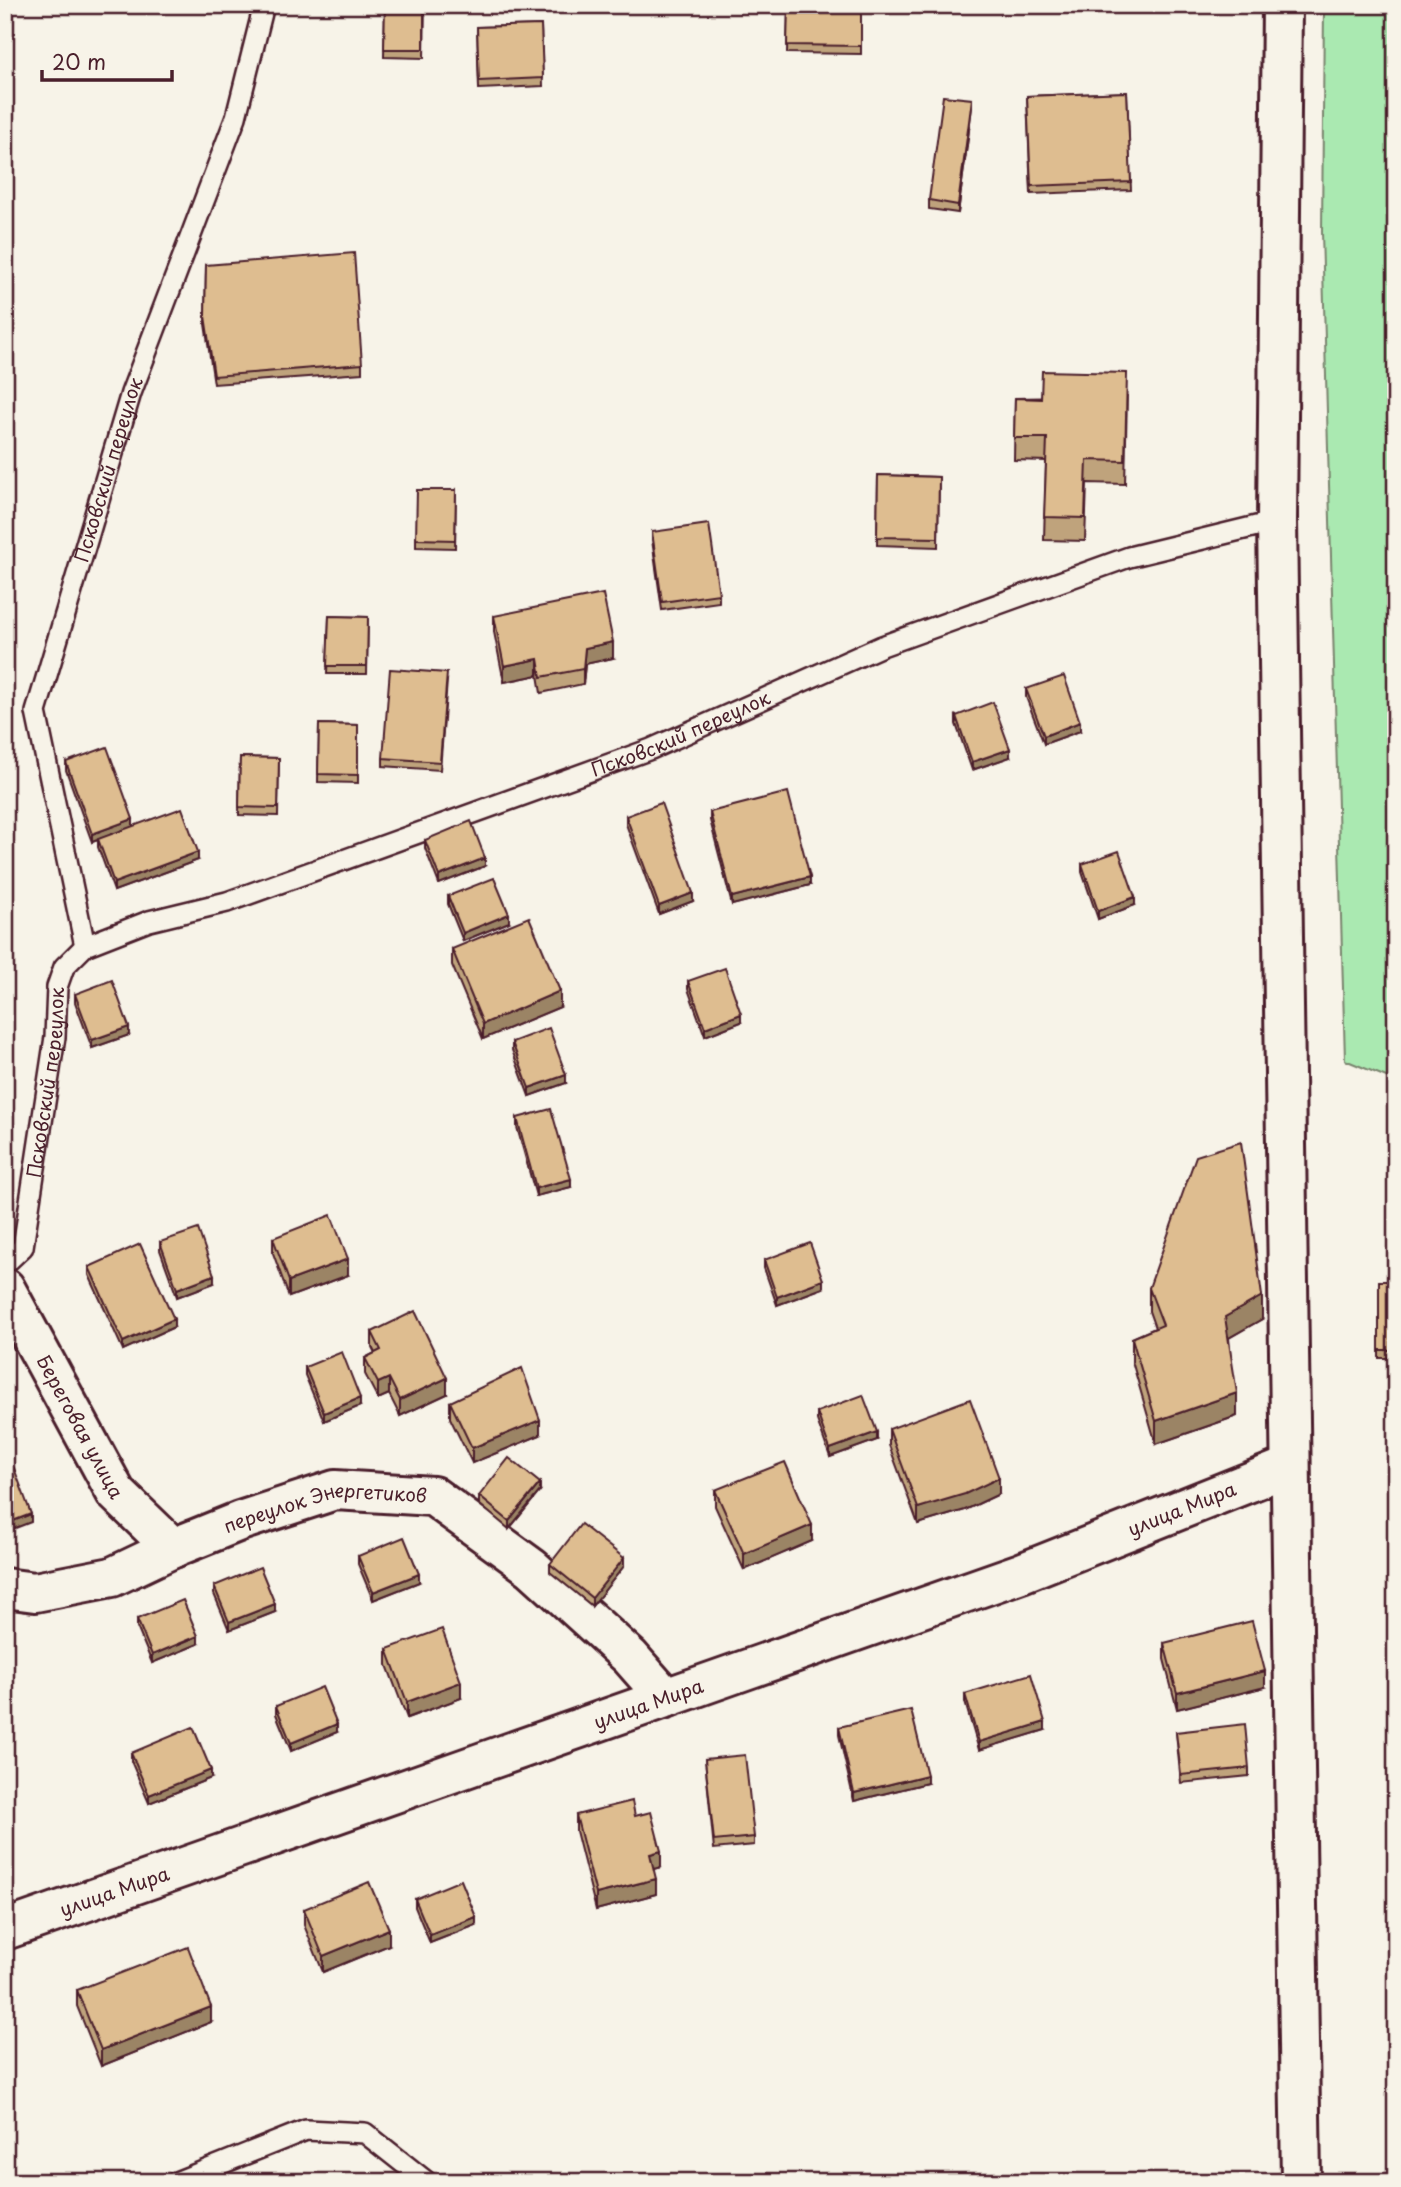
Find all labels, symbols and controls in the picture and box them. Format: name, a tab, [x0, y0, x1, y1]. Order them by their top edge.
scale bar	[42, 38, 172, 82]
text: 20 m	[52, 45, 106, 77]
street label: Псковский переулок	[66, 372, 149, 565]
street label: Псковский переулок	[587, 682, 775, 783]
street label: Псковский переулок	[19, 986, 70, 1180]
street label: Береговая улица	[31, 1350, 131, 1503]
street label: улица Мира	[1123, 1474, 1240, 1542]
street label: переулок Энергетиков	[219, 1475, 428, 1539]
street label: улица Мира	[589, 1671, 707, 1735]
street label: улица Мира	[55, 1858, 173, 1923]

